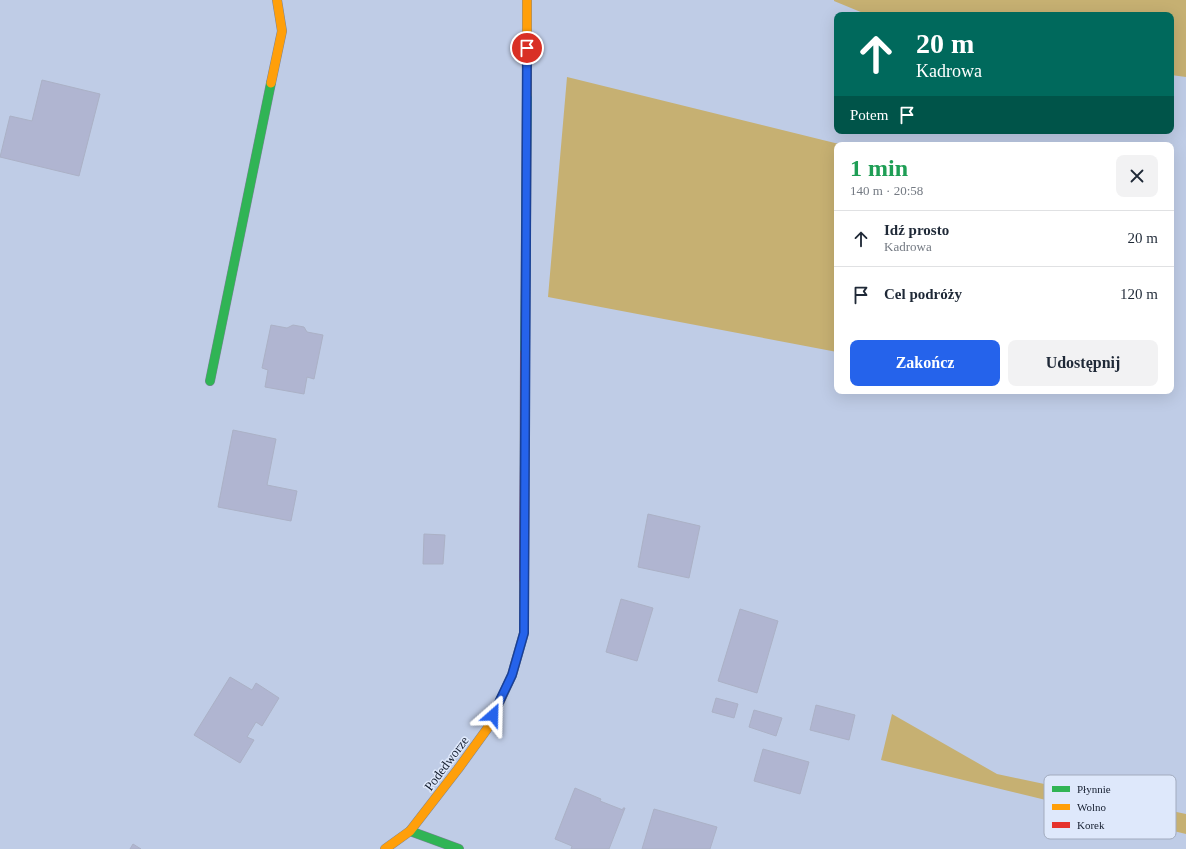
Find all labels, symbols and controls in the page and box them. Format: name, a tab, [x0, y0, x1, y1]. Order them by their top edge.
icon: ahead	[850, 28, 902, 80]
text: 20 m	[916, 28, 974, 59]
pin	[510, 31, 544, 65]
icon: arrive	[516, 37, 538, 59]
text: Kadrowa	[916, 61, 982, 81]
icon: arrive	[896, 104, 918, 126]
text: Potem	[850, 107, 888, 123]
text: 1 min	[850, 155, 908, 181]
button: close	[1116, 155, 1158, 197]
text: 140 m · 20:58	[850, 183, 923, 198]
text: Idź prosto	[884, 222, 949, 238]
icon: ahead	[850, 228, 872, 250]
text: 20 m	[1128, 230, 1158, 246]
text: Kadrowa	[884, 239, 932, 254]
icon: arrive	[850, 284, 872, 306]
text: Cel podróży	[884, 286, 962, 302]
text: 120 m	[1120, 286, 1158, 302]
button: Zakończ	[850, 340, 1000, 386]
button: Udostępnij	[1008, 340, 1158, 386]
position arrow	[472, 694, 514, 736]
street label: Podedworze	[421, 733, 472, 793]
legend	[1044, 775, 1176, 839]
text: Płynnie	[1077, 783, 1111, 795]
text: Wolno	[1077, 801, 1107, 813]
text: Korek	[1077, 819, 1105, 831]

